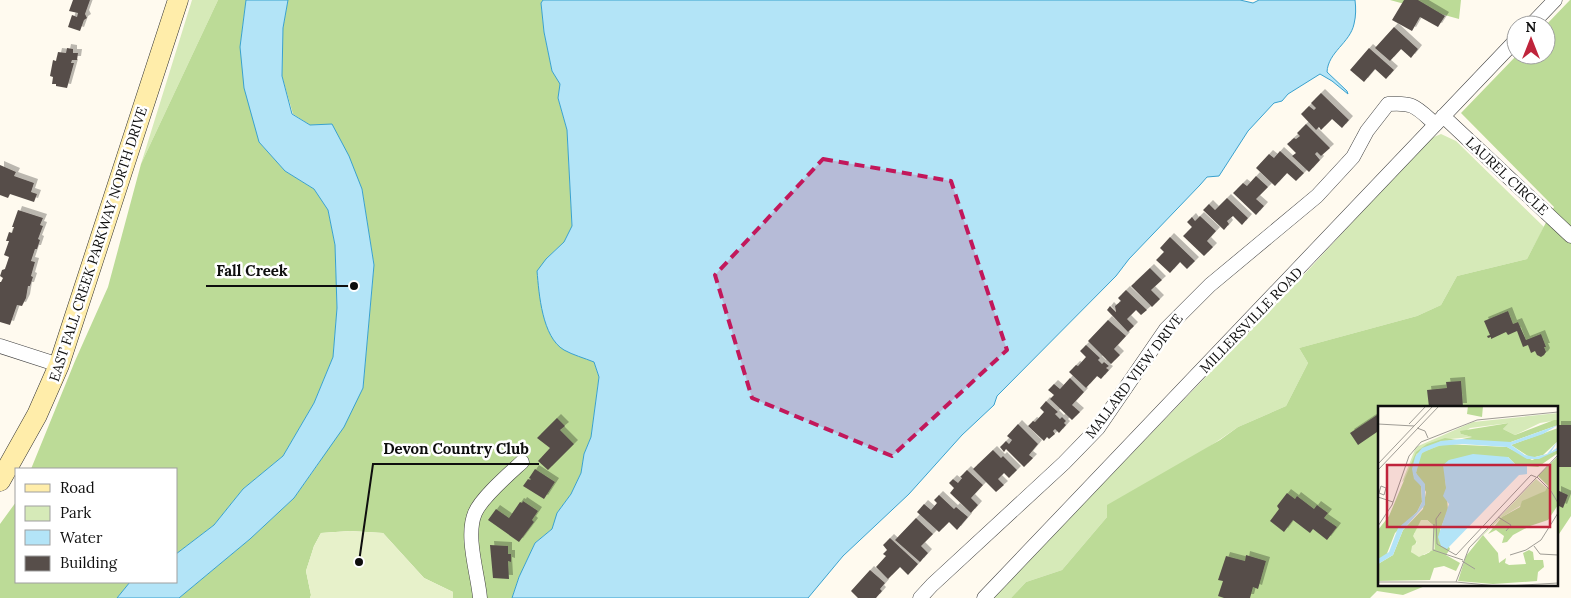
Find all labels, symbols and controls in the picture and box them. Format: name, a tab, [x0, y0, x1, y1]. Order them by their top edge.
north arrow	[1506, 15, 1556, 65]
text: N	[1526, 18, 1537, 36]
street label: EAST FALL CREEK PARKWAY NORTH DRIVE	[45, 104, 151, 384]
street label: LAUREL CIRCLE	[1462, 133, 1552, 219]
callout: Fall Creek	[206, 256, 297, 286]
text: Fall Creek	[216, 261, 288, 280]
street label: MILLERSVILLE ROAD	[1196, 263, 1306, 377]
street label: MALLARD VIEW DRIVE	[1081, 310, 1187, 442]
inset map	[1378, 406, 1558, 586]
callout: Devon Country Club	[373, 434, 539, 464]
text: Devon Country Club	[383, 439, 529, 458]
legend	[15, 468, 178, 583]
text: Road	[60, 478, 95, 497]
text: Park	[60, 503, 91, 522]
text: Water	[60, 528, 103, 547]
text: Building	[60, 553, 118, 572]

